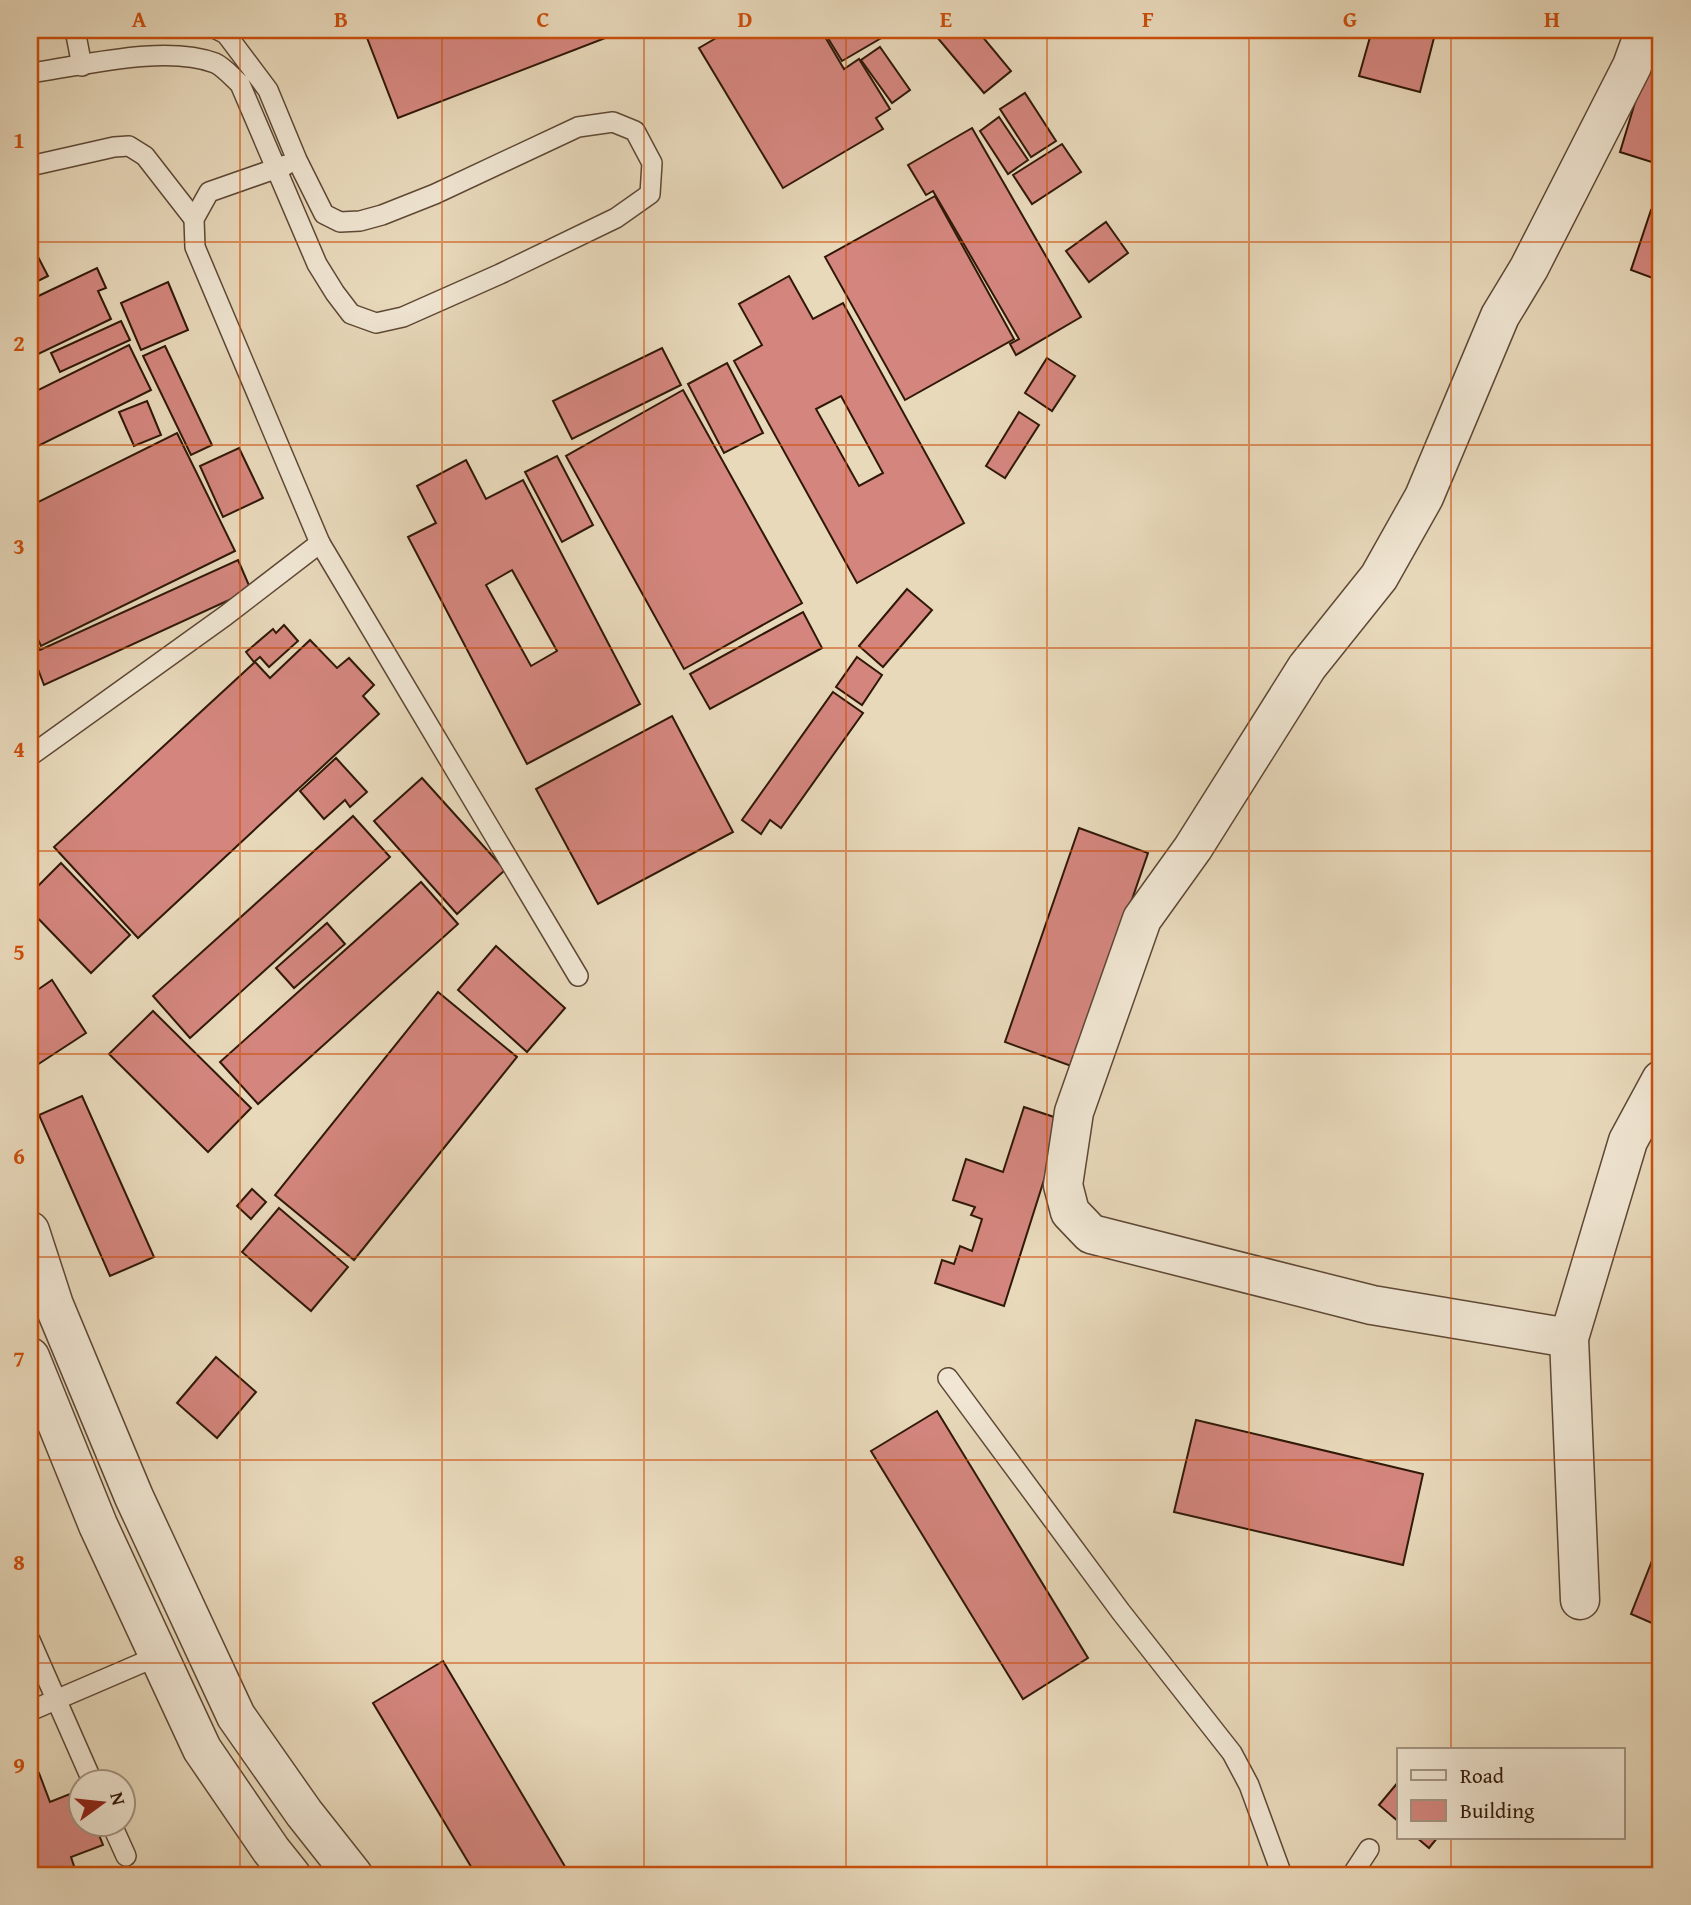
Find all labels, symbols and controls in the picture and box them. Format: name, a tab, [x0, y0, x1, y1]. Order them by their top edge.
text: A	[132, 2, 147, 35]
text: B	[334, 2, 348, 35]
text: C	[536, 2, 550, 35]
text: D	[738, 2, 753, 35]
text: E	[940, 2, 952, 35]
text: F	[1142, 2, 1154, 35]
text: G	[1343, 2, 1357, 35]
text: H	[1544, 2, 1560, 35]
text: 1	[13, 123, 25, 156]
text: 2	[13, 326, 25, 359]
text: 3	[13, 529, 25, 562]
text: 4	[13, 732, 25, 765]
text: 5	[13, 935, 25, 968]
text: 6	[13, 1139, 25, 1172]
text: 7	[13, 1342, 25, 1375]
text: 8	[13, 1545, 25, 1578]
text: 9	[13, 1748, 25, 1781]
legend	[1397, 1748, 1624, 1839]
text: Road	[1460, 1760, 1505, 1791]
north arrow	[66, 1769, 136, 1839]
text: N	[103, 1789, 134, 1809]
text: Building	[1460, 1795, 1535, 1826]

